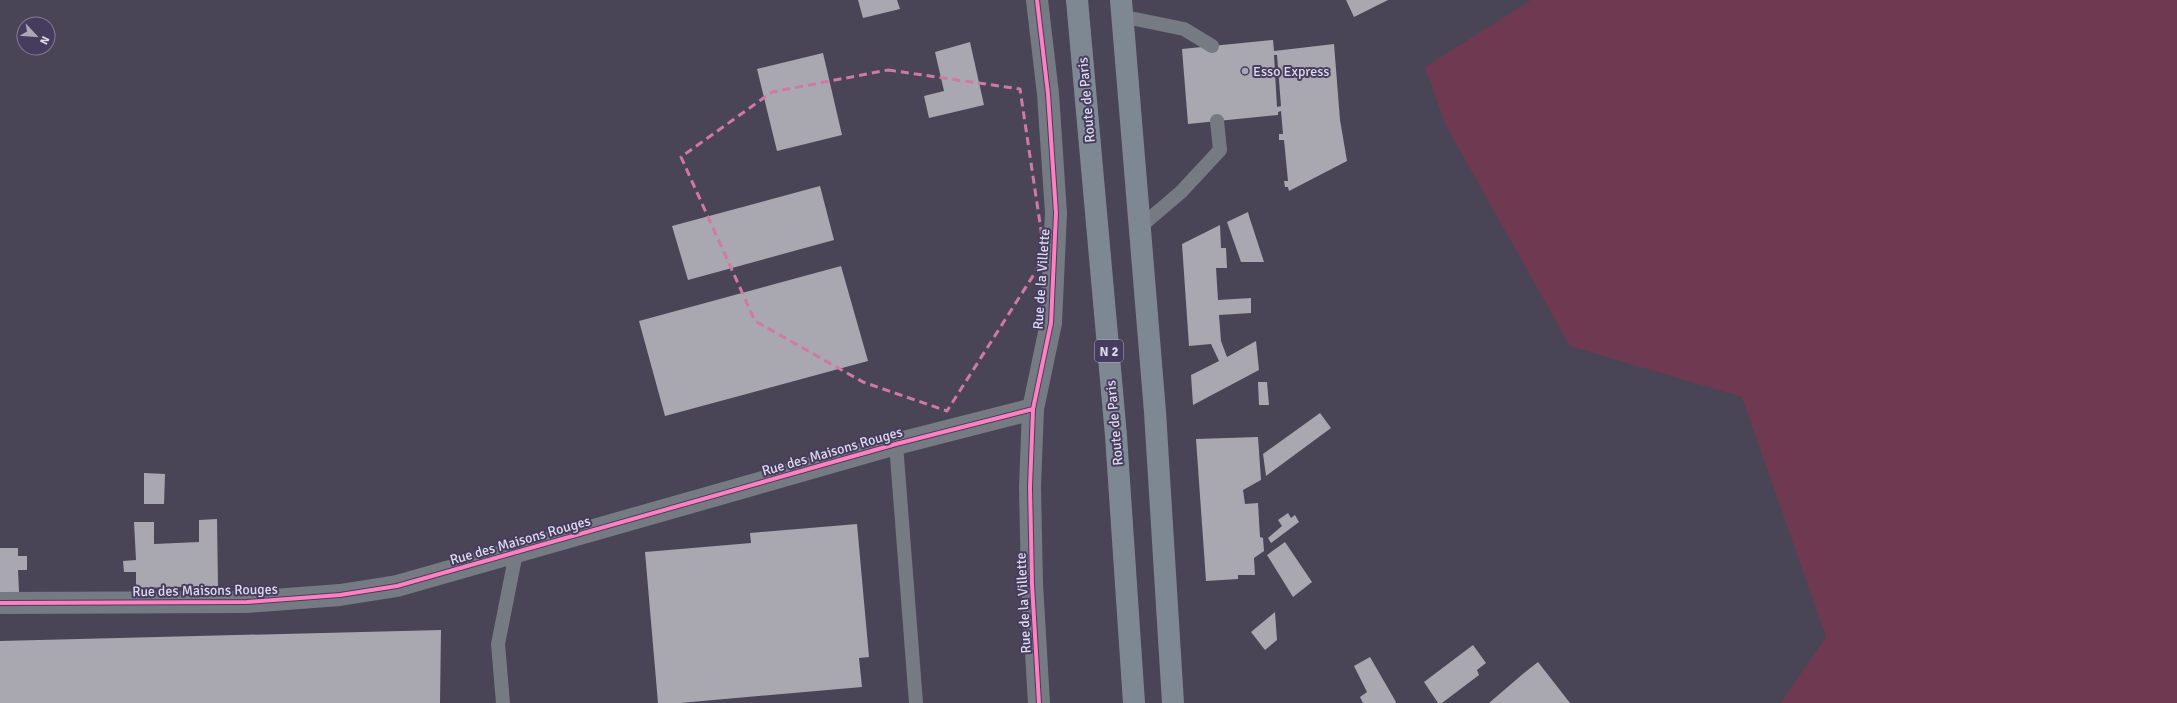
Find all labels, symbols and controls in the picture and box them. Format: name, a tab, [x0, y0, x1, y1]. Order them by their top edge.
north arrow	[16, 16, 56, 56]
text: N	[37, 34, 52, 46]
street label: Route de Paris	[1074, 57, 1099, 143]
place label: Esso Express	[1253, 63, 1329, 80]
marker: Esso Express	[1240, 66, 1250, 76]
street label: Rue de la Villette	[1029, 228, 1054, 330]
road number: N 2	[1095, 340, 1123, 362]
street label: Route de Paris	[1102, 380, 1127, 466]
street label: Rue des Maisons Rouges	[760, 423, 904, 480]
street label: Rue des Maisons Rouges	[448, 512, 592, 569]
street label: Rue de la Villette	[1012, 552, 1035, 654]
street label: Rue des Maisons Rouges	[132, 581, 278, 600]

